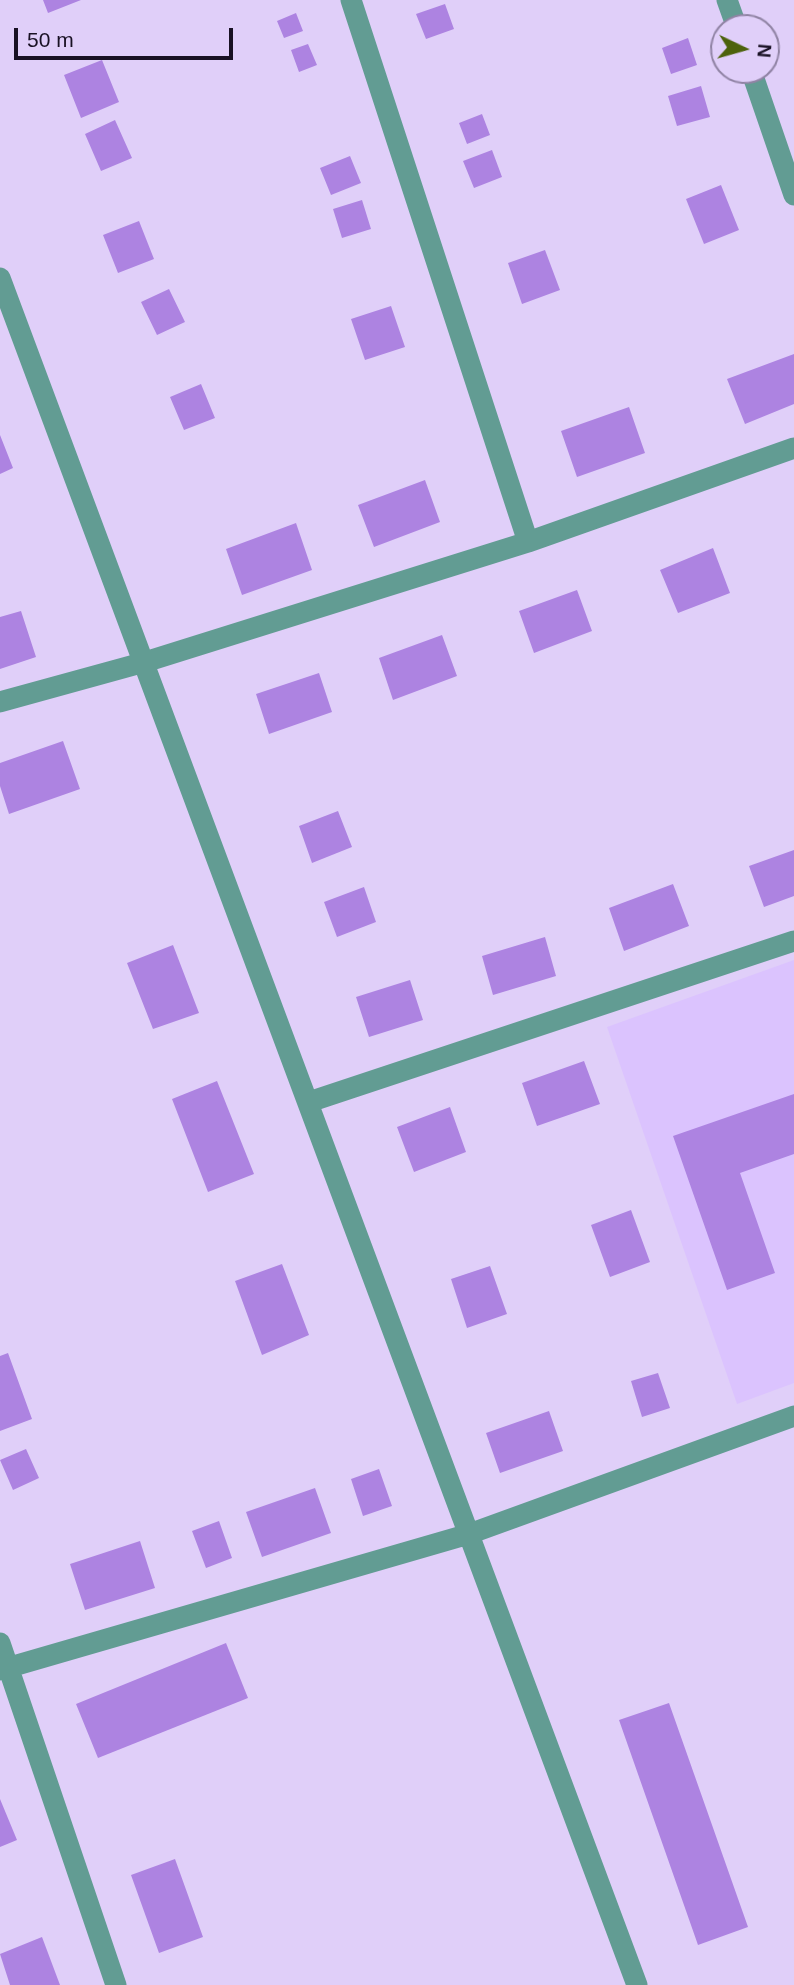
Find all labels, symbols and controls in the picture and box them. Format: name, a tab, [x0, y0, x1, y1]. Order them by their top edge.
scale bar	[18, 14, 236, 58]
north arrow	[710, 14, 780, 84]
text: 50 m	[27, 28, 74, 51]
text: N	[753, 43, 775, 58]

